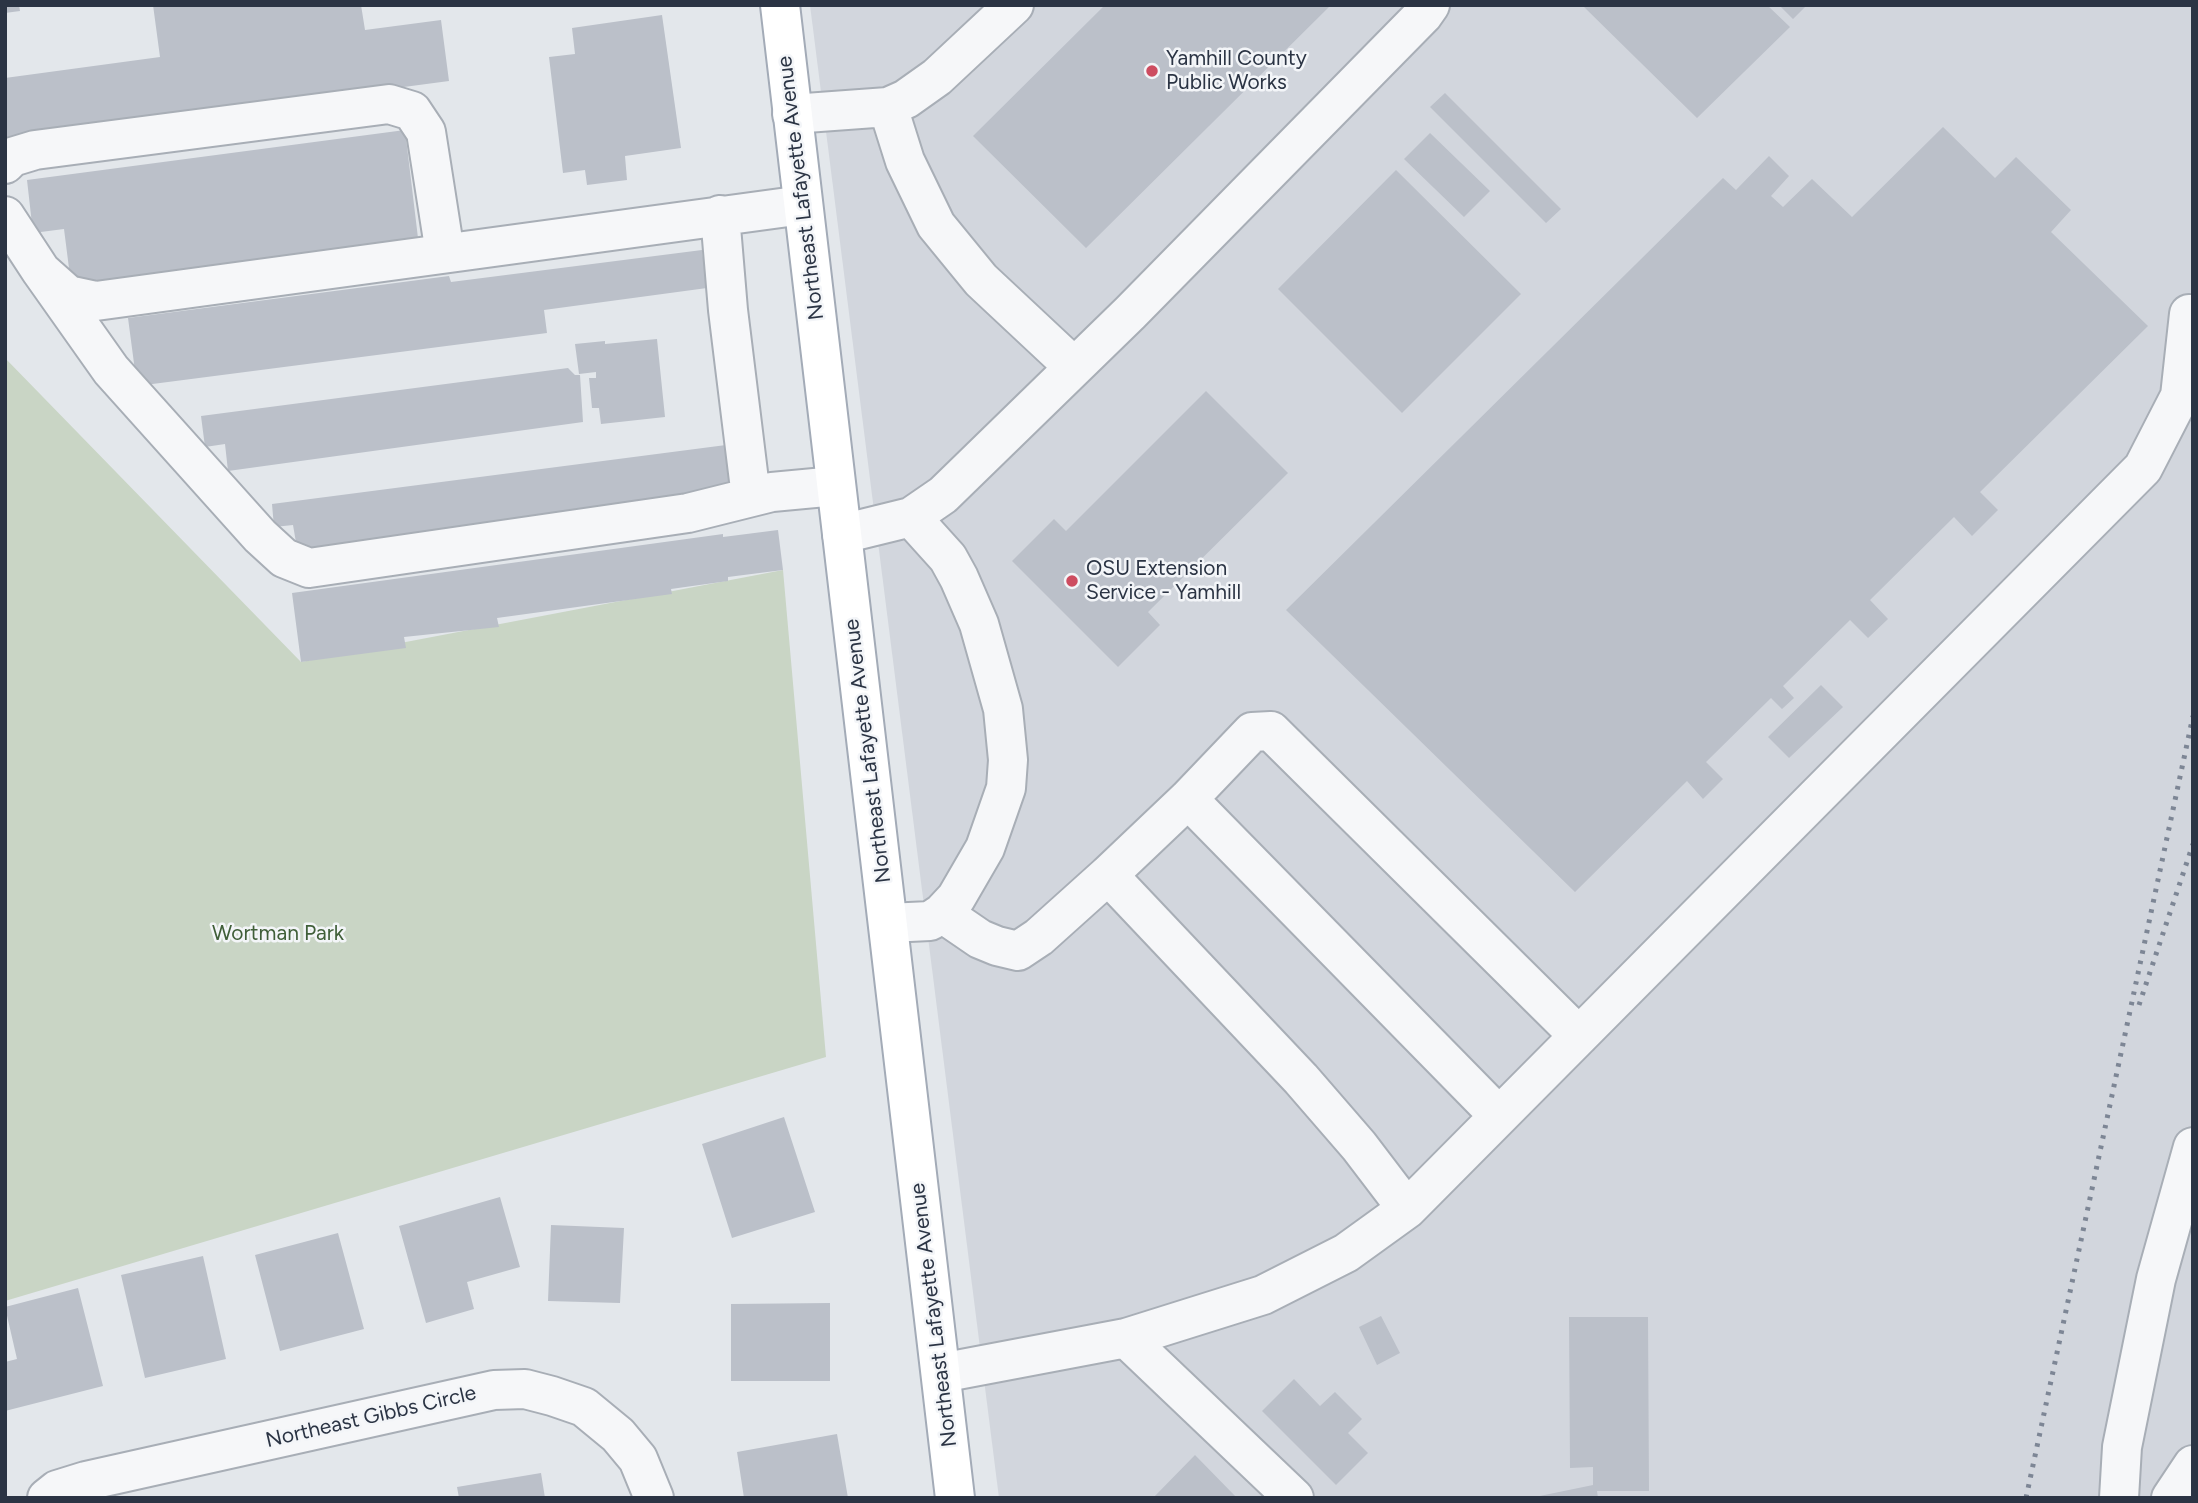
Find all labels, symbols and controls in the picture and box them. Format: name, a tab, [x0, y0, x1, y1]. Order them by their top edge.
place label: Yamhill County Public Works	[1166, 46, 1307, 96]
street label: Northeast Lafayette Avenue	[772, 55, 830, 321]
marker: Yamhill County Public Works	[1144, 63, 1160, 79]
place label: OSU Extension Service - Yamhill	[1086, 556, 1241, 606]
marker: OSU Extension Service - Yamhill	[1064, 573, 1080, 589]
street label: Northeast Lafayette Avenue	[839, 618, 897, 884]
park label: Wortman Park	[212, 921, 344, 947]
street label: Northeast Lafayette Avenue	[905, 1182, 963, 1448]
street label: Northeast Gibbs Circle	[263, 1381, 479, 1453]

